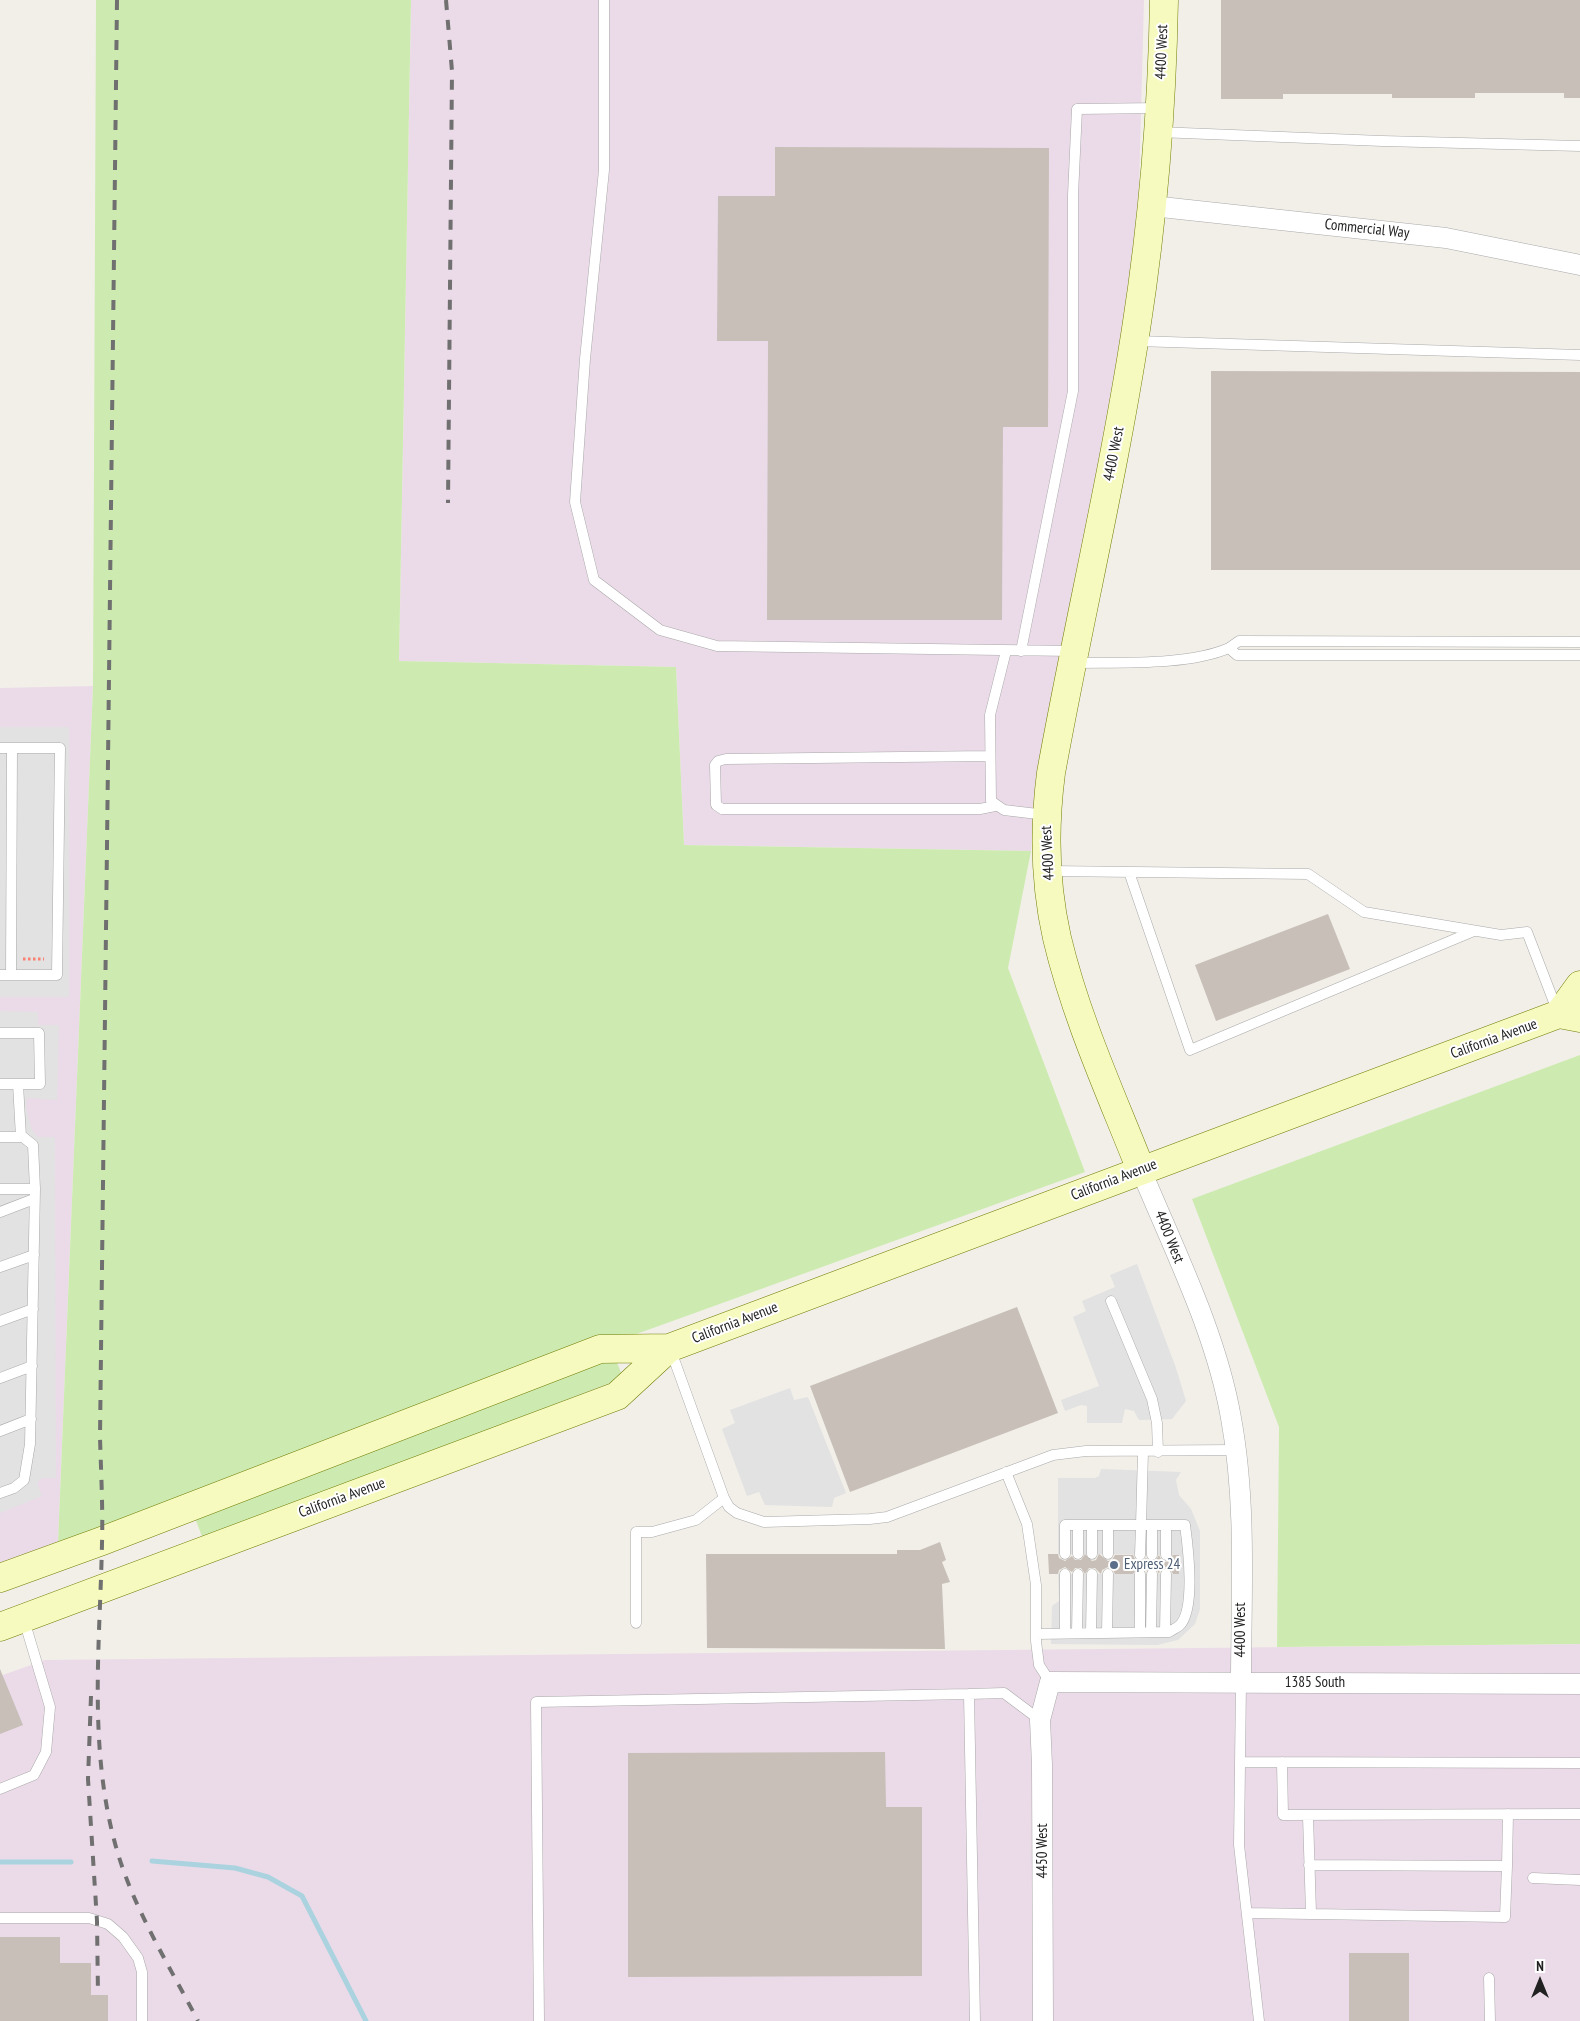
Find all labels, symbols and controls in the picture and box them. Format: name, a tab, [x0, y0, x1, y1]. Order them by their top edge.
street label: 4400 West	[1152, 24, 1172, 80]
street label: Commercial Way	[1324, 216, 1410, 242]
street label: 4400 West	[1100, 425, 1128, 483]
street label: 4400 West	[1038, 825, 1058, 881]
street label: California Avenue	[1448, 1015, 1540, 1063]
street label: California Avenue	[1068, 1155, 1160, 1205]
street label: 4400 West	[1150, 1208, 1188, 1266]
street label: California Avenue	[689, 1298, 781, 1348]
street label: California Avenue	[296, 1474, 388, 1522]
place label: Express 24	[1124, 1556, 1180, 1574]
marker: Express 24	[1108, 1559, 1120, 1571]
street label: 4400 West	[1232, 1602, 1250, 1658]
street label: 1385 South	[1285, 1674, 1345, 1692]
street label: 4450 West	[1034, 1823, 1052, 1879]
north arrow	[1515, 1956, 1565, 2006]
text: N	[1536, 1957, 1544, 1975]

